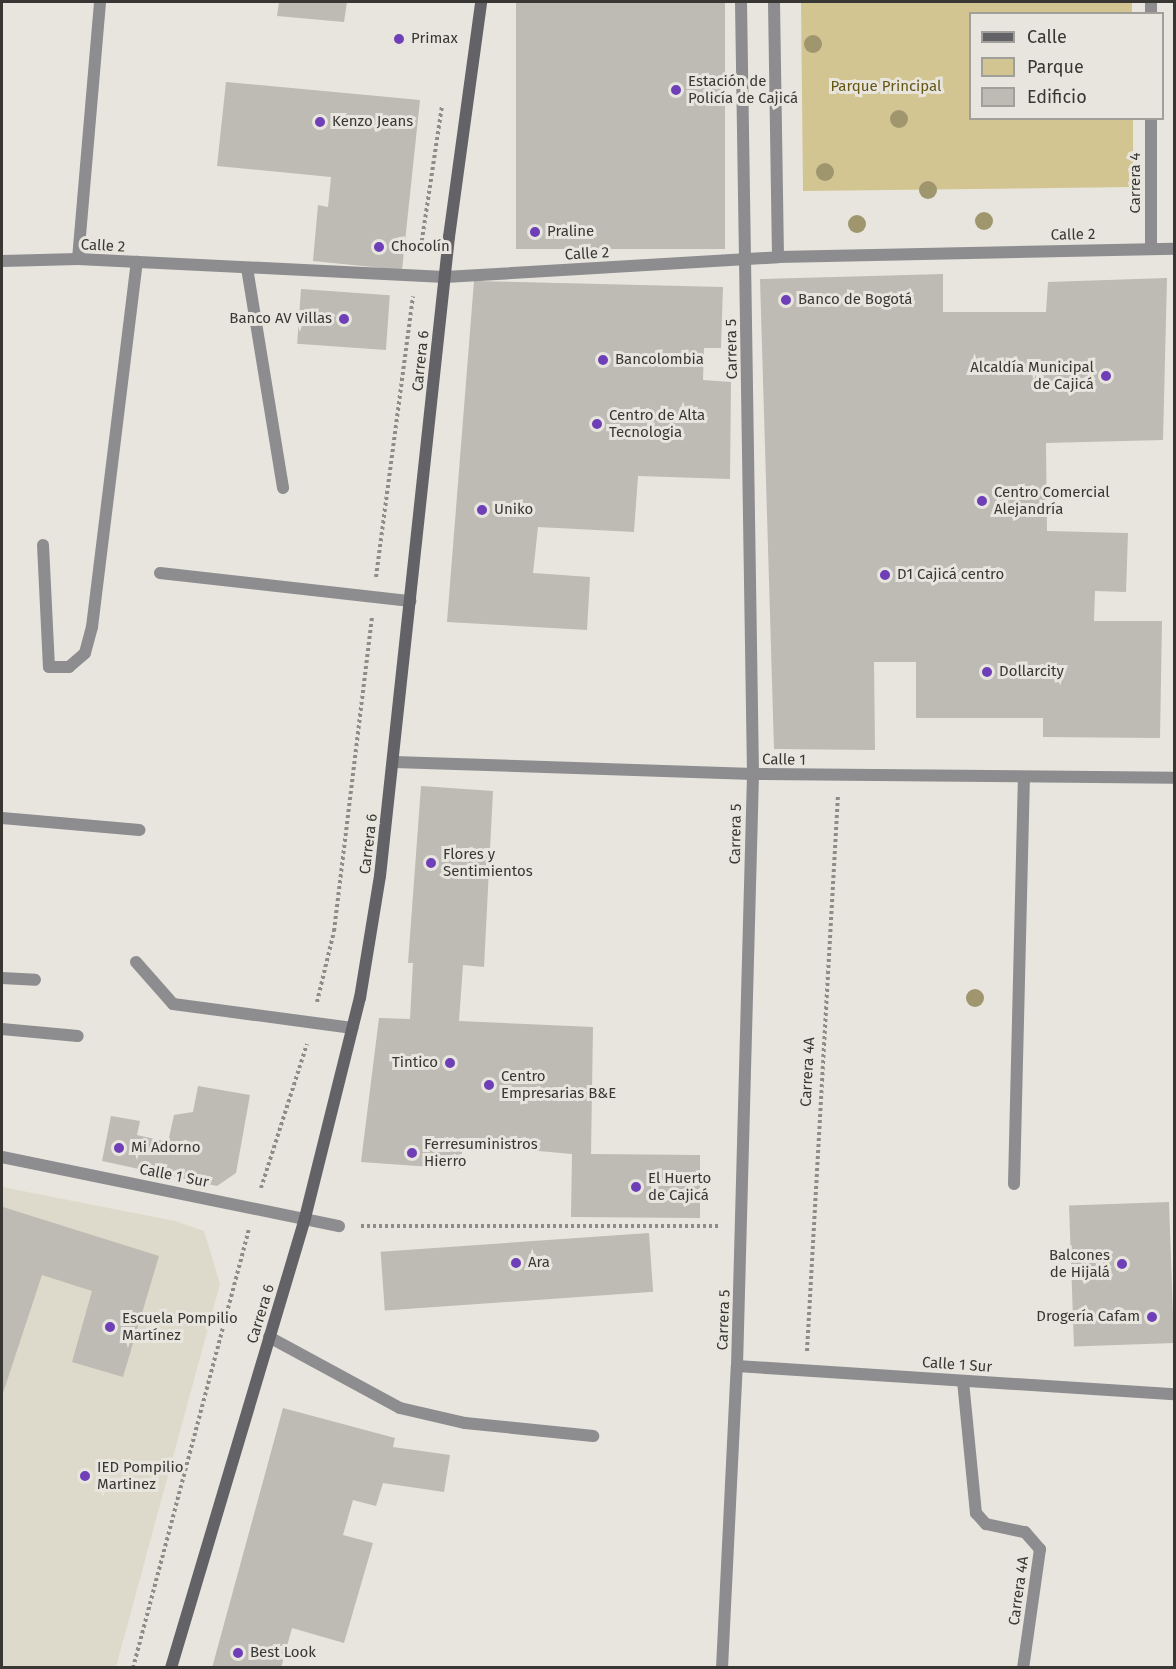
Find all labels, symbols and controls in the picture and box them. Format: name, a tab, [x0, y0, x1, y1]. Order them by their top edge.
legend	[969, 12, 1164, 120]
text: Calle	[1027, 26, 1067, 48]
place label: Primax	[411, 30, 458, 48]
marker: Primax	[392, 32, 406, 46]
text: Parque	[1027, 56, 1084, 78]
place label: Estación de Policía de Cajicá	[688, 72, 798, 107]
park label: Parque Principal	[830, 78, 942, 96]
marker: Estación de Policía de Cajicá	[669, 83, 683, 97]
text: Edificio	[1027, 86, 1087, 108]
place label: Kenzo Jeans	[332, 113, 413, 131]
marker: Kenzo Jeans	[313, 115, 327, 129]
street label: Carrera 4	[1127, 152, 1145, 214]
place label: Praline	[547, 223, 594, 241]
marker: Praline	[528, 225, 542, 239]
street label: Calle 2	[1051, 226, 1095, 244]
street label: Calle 2	[80, 236, 126, 256]
place label: Chocolín	[391, 238, 450, 256]
marker: Chocolín	[372, 240, 386, 254]
street label: Calle 2	[564, 244, 610, 264]
place label: Banco de Bogotá	[798, 291, 912, 309]
marker: Banco de Bogotá	[779, 293, 793, 307]
place label: Banco AV Villas	[229, 310, 332, 328]
marker: Banco AV Villas	[337, 312, 351, 326]
street label: Carrera 5	[722, 319, 742, 379]
street label: Carrera 6	[409, 330, 433, 392]
place label: Bancolombia	[615, 351, 704, 369]
marker: Bancolombia	[596, 353, 610, 367]
place label: Alcaldía Municipal de Cajicá	[970, 358, 1094, 393]
marker: Alcaldía Municipal de Cajicá	[1099, 369, 1113, 383]
place label: Centro de Alta Tecnologia	[609, 406, 705, 441]
marker: Centro de Alta Tecnologia	[590, 417, 604, 431]
place label: Centro Comercial Alejandría	[994, 483, 1110, 518]
marker: Centro Comercial Alejandría	[975, 494, 989, 508]
place label: Uniko	[494, 501, 533, 519]
marker: Uniko	[475, 503, 489, 517]
place label: D1 Cajicá centro	[897, 566, 1004, 584]
marker: D1 Cajicá centro	[878, 568, 892, 582]
place label: Dollarcity	[999, 663, 1064, 681]
marker: Dollarcity	[980, 665, 994, 679]
street label: Calle 1	[762, 751, 806, 769]
street label: Carrera 5	[726, 804, 746, 864]
street label: Carrera 6	[356, 813, 382, 875]
place label: Flores y Sentimientos	[443, 845, 533, 880]
marker: Flores y Sentimientos	[424, 856, 438, 870]
street label: Carrera 4A	[797, 1037, 819, 1107]
place label: Tintico	[392, 1054, 438, 1072]
marker: Tintico	[443, 1056, 457, 1070]
place label: Centro Empresarias B&E	[501, 1067, 616, 1102]
marker: Centro Empresarias B&E	[482, 1078, 496, 1092]
place label: Ferresuministros Hierro	[424, 1135, 538, 1170]
place label: Mi Adorno	[131, 1139, 201, 1157]
marker: Mi Adorno	[112, 1141, 126, 1155]
marker: Ferresuministros Hierro	[405, 1146, 419, 1160]
street label: Calle 1 Sur	[138, 1160, 210, 1192]
place label: El Huerto de Cajicá	[648, 1169, 711, 1204]
marker: El Huerto de Cajicá	[629, 1180, 643, 1194]
place label: Balcones de Hijalá	[1049, 1246, 1110, 1281]
place label: Ara	[528, 1254, 550, 1272]
marker: Ara	[509, 1256, 523, 1270]
marker: Balcones de Hijalá	[1115, 1257, 1129, 1271]
street label: Carrera 6	[243, 1282, 279, 1346]
street label: Carrera 5	[714, 1289, 734, 1351]
place label: Drogería Cafam	[1036, 1308, 1140, 1326]
place label: Escuela Pompilio Martínez	[122, 1309, 238, 1344]
marker: Drogería Cafam	[1145, 1310, 1159, 1324]
marker: Escuela Pompilio Martínez	[103, 1320, 117, 1334]
street label: Calle 1 Sur	[921, 1354, 993, 1376]
place label: IED Pompilio Martinez	[97, 1458, 183, 1493]
marker: IED Pompilio Martinez	[78, 1469, 92, 1483]
street label: Carrera 4A	[1005, 1555, 1033, 1627]
place label: Best Look	[250, 1644, 316, 1662]
marker: Best Look	[231, 1646, 245, 1660]

